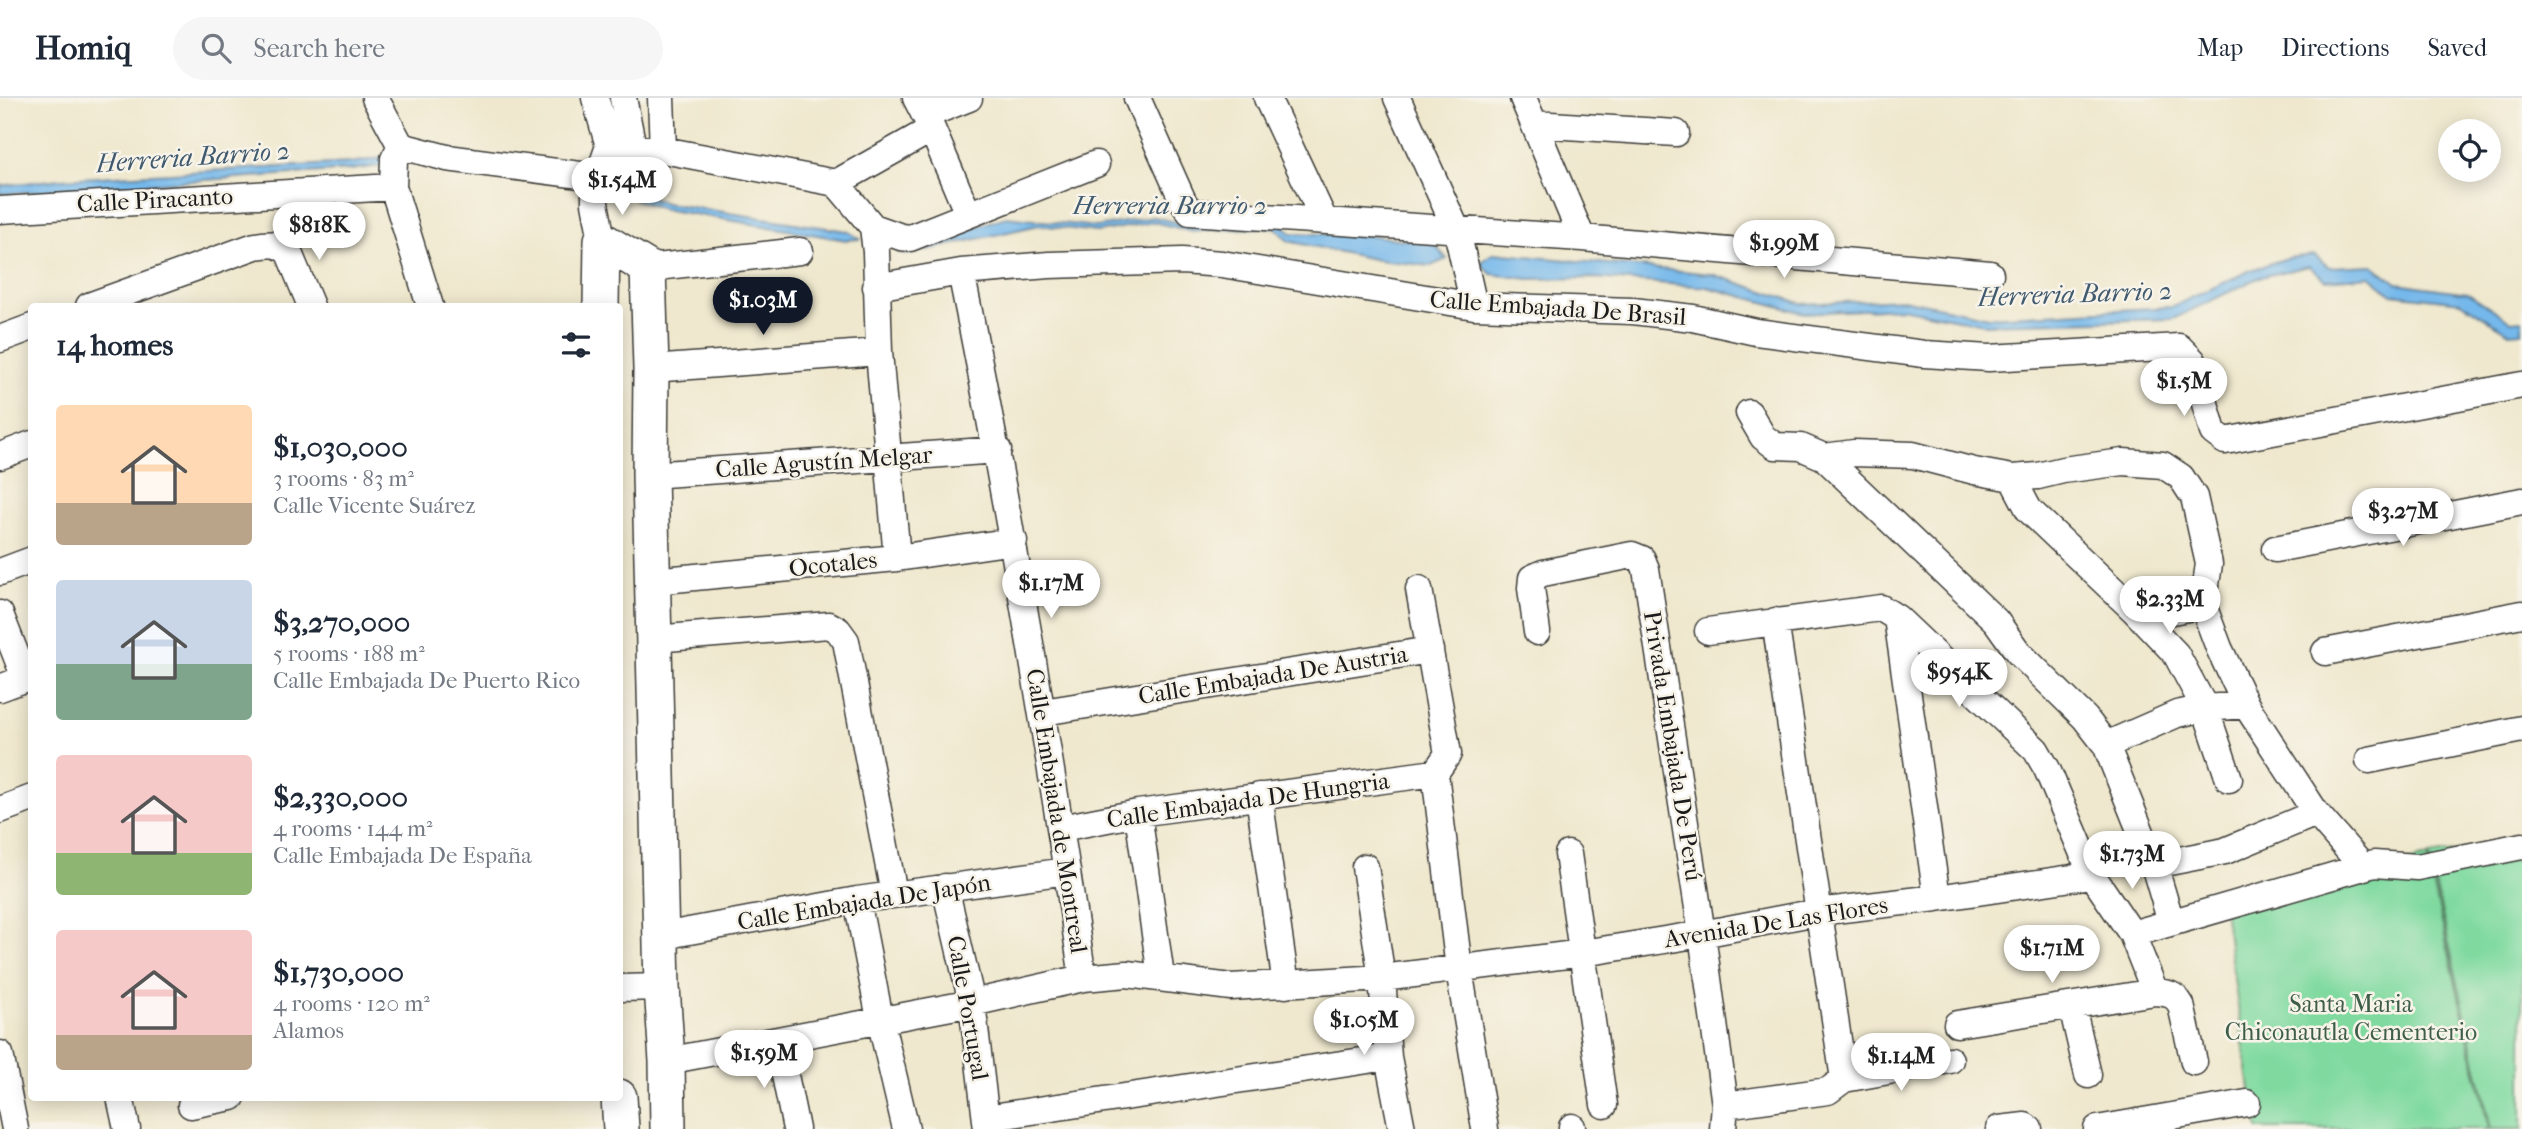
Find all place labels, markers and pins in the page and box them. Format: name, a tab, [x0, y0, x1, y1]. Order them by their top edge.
pin: $1.54M	[565, 158, 679, 217]
pin: $818K	[270, 202, 368, 262]
pin: $1.99M	[1727, 220, 1841, 280]
pin: $1.03M	[706, 278, 820, 337]
pin: $1.5M	[2135, 358, 2233, 418]
pin: $3.27M	[2346, 489, 2460, 548]
pin: $1.17M	[994, 560, 1108, 620]
pin: $2.33M	[2113, 576, 2227, 636]
pin: $954K	[1910, 650, 2008, 709]
pin: $1.73M	[2075, 832, 2189, 891]
pin: $1.71M	[1995, 926, 2109, 985]
pin: $1.05M	[1307, 998, 1421, 1057]
pin: $1.59M	[707, 1030, 821, 1090]
pin: $1.14M	[1844, 1034, 1958, 1093]

